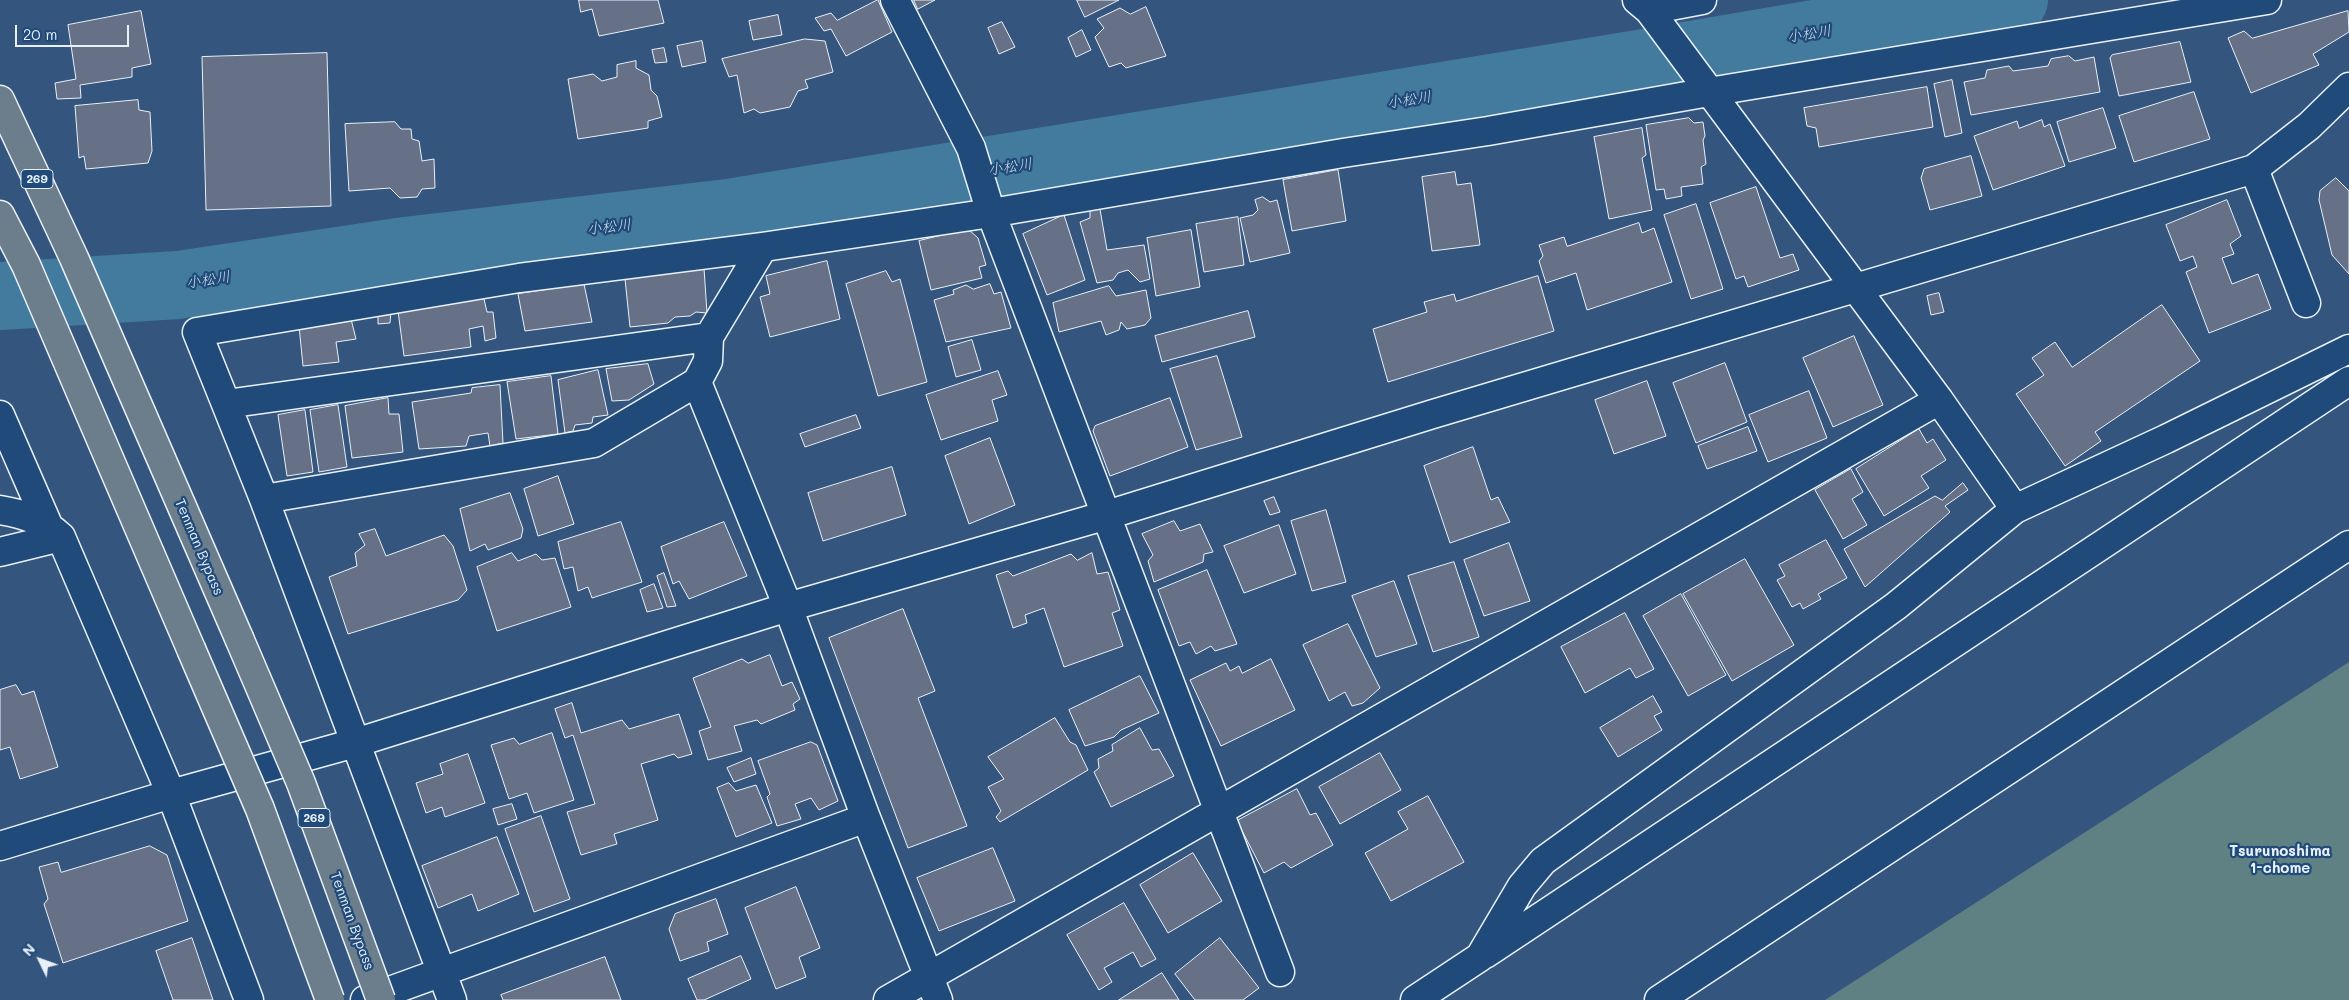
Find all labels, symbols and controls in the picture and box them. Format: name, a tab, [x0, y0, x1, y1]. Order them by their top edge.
scale bar	[18, 15, 131, 47]
water label: 小松川	[1785, 22, 1833, 46]
text: 20 m	[23, 24, 57, 44]
water label: 小松川	[1385, 88, 1433, 112]
water label: 小松川	[986, 155, 1034, 179]
road number: 269	[21, 170, 53, 188]
water label: 小松川	[586, 215, 632, 239]
water label: 小松川	[184, 268, 232, 292]
street label: Tenman Bypass	[171, 496, 227, 598]
road number: 269	[298, 808, 330, 828]
district label: Tsurunoshima 1-chome	[2229, 842, 2331, 877]
street label: Tenman Bypass	[326, 870, 378, 972]
north arrow	[15, 935, 65, 985]
text: N	[18, 939, 39, 960]

